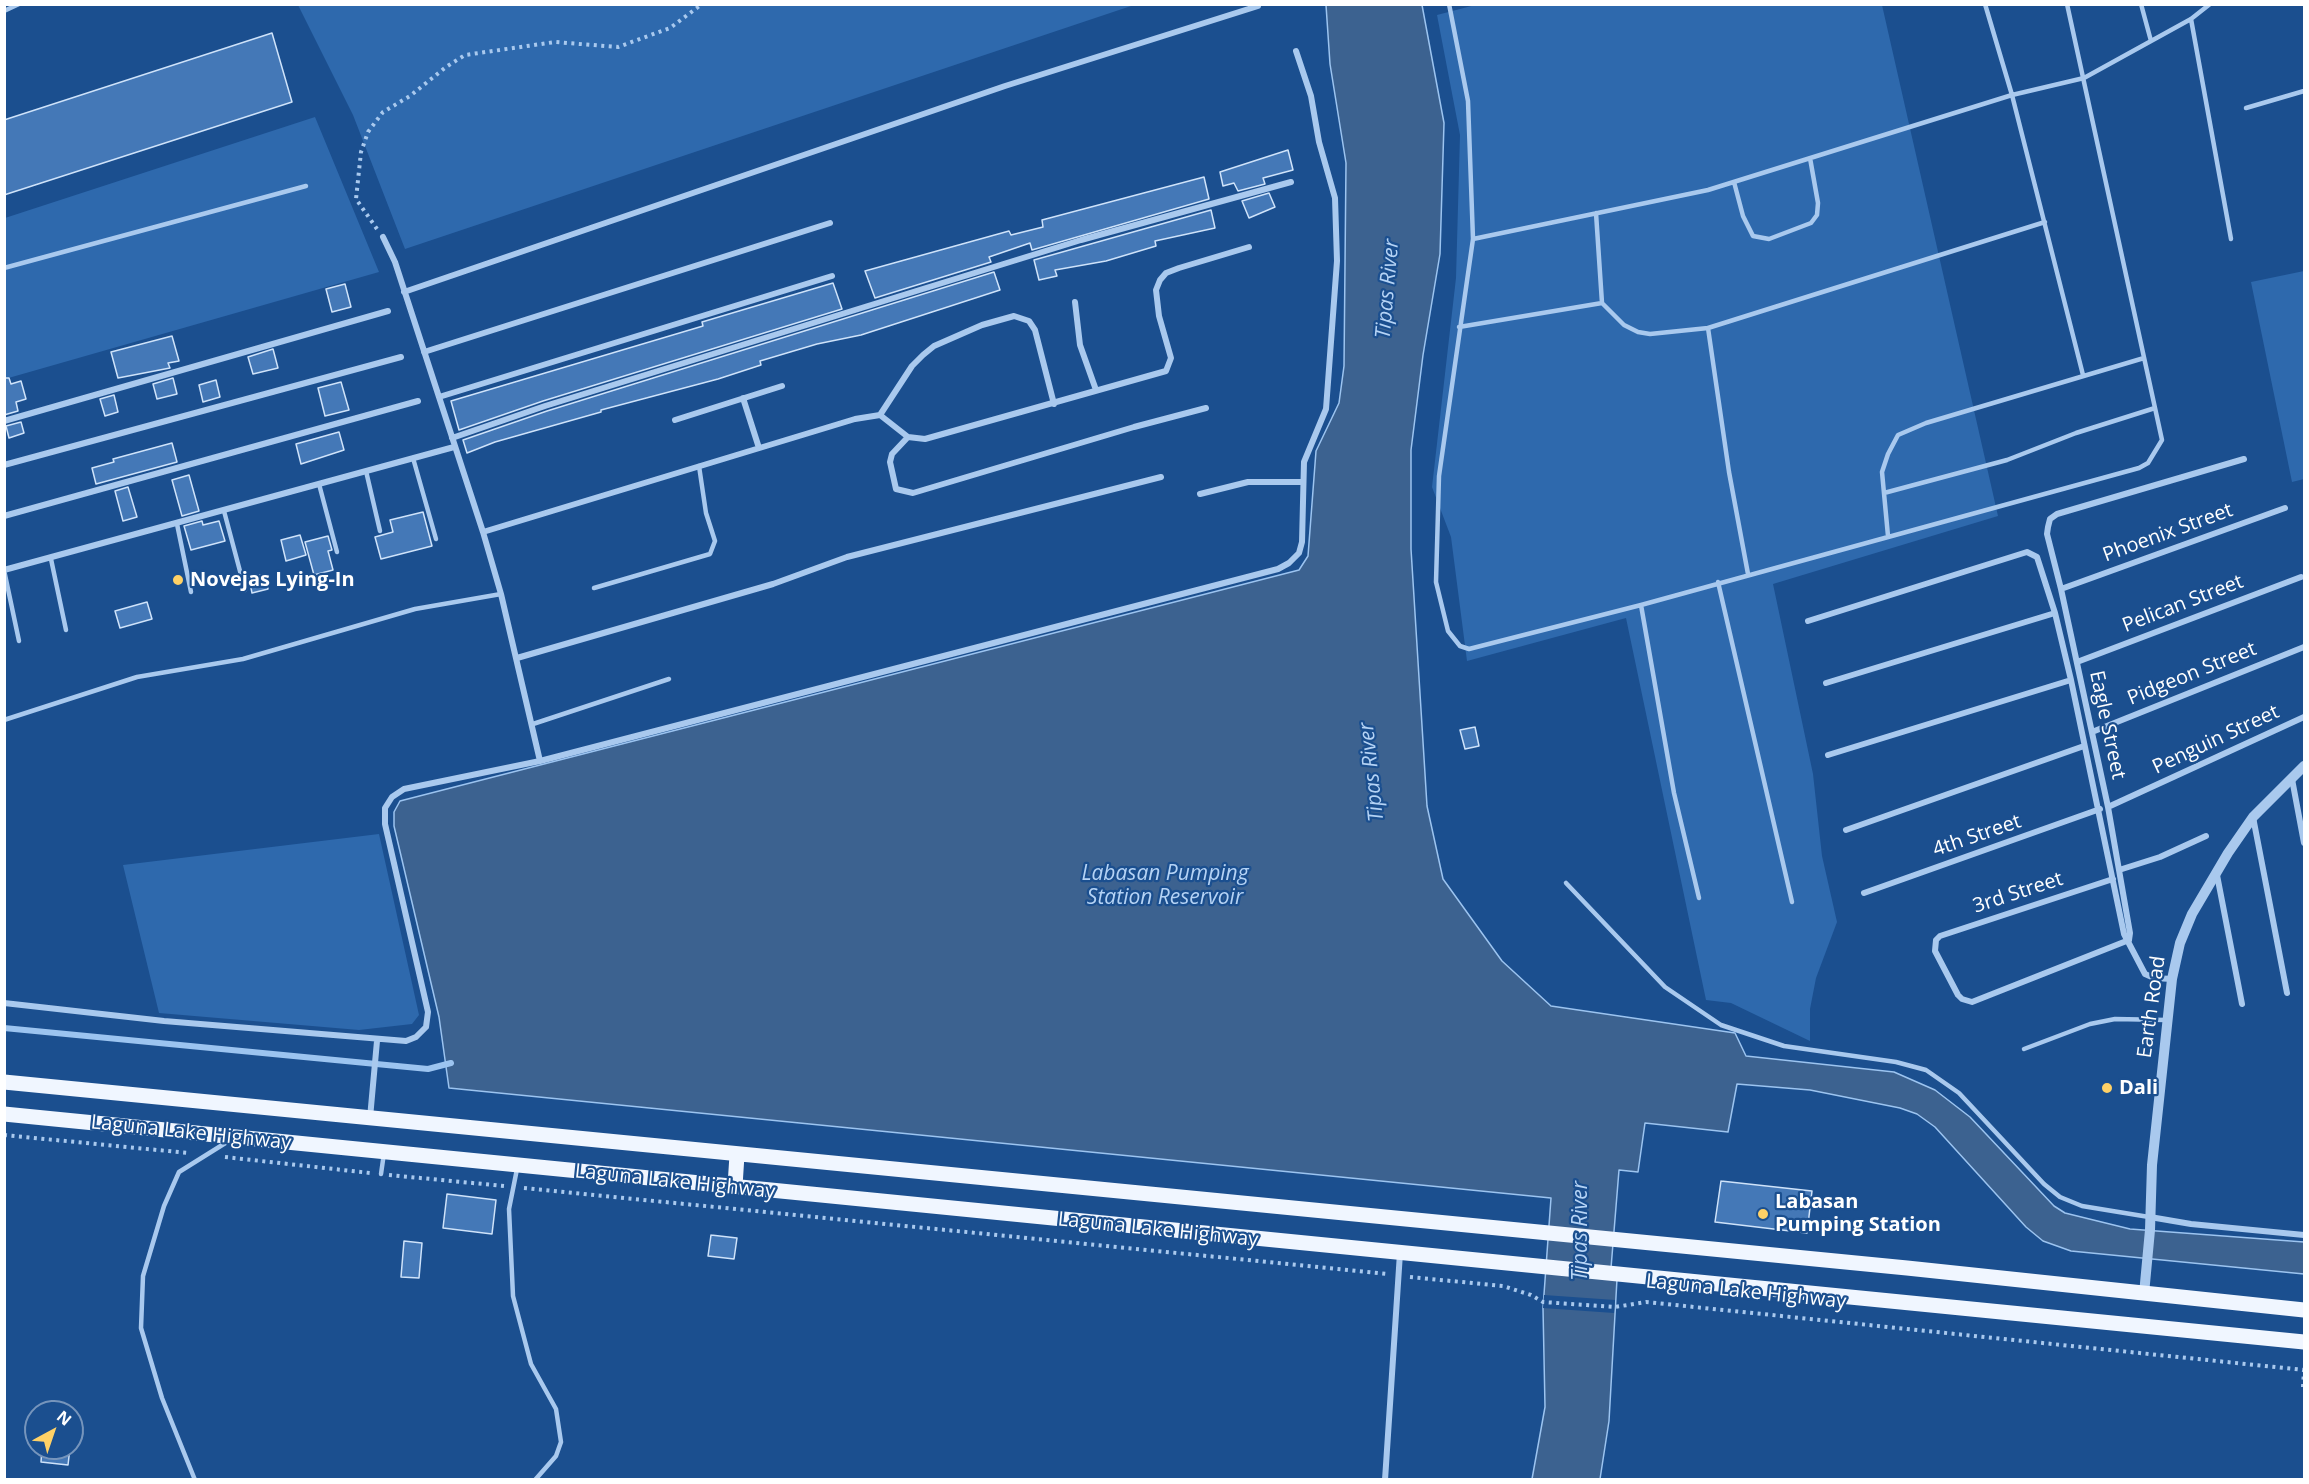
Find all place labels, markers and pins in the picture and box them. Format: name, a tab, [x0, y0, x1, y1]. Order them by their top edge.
place label: Novejas Lying-In	[190, 568, 355, 592]
marker: Novejas Lying-In	[171, 573, 185, 587]
place label: Dali	[2119, 1076, 2158, 1100]
marker: Dali	[2100, 1081, 2114, 1095]
place label: Labasan Pumping Station	[1775, 1190, 1941, 1237]
marker: Labasan Pumping Station	[1756, 1207, 1770, 1221]

